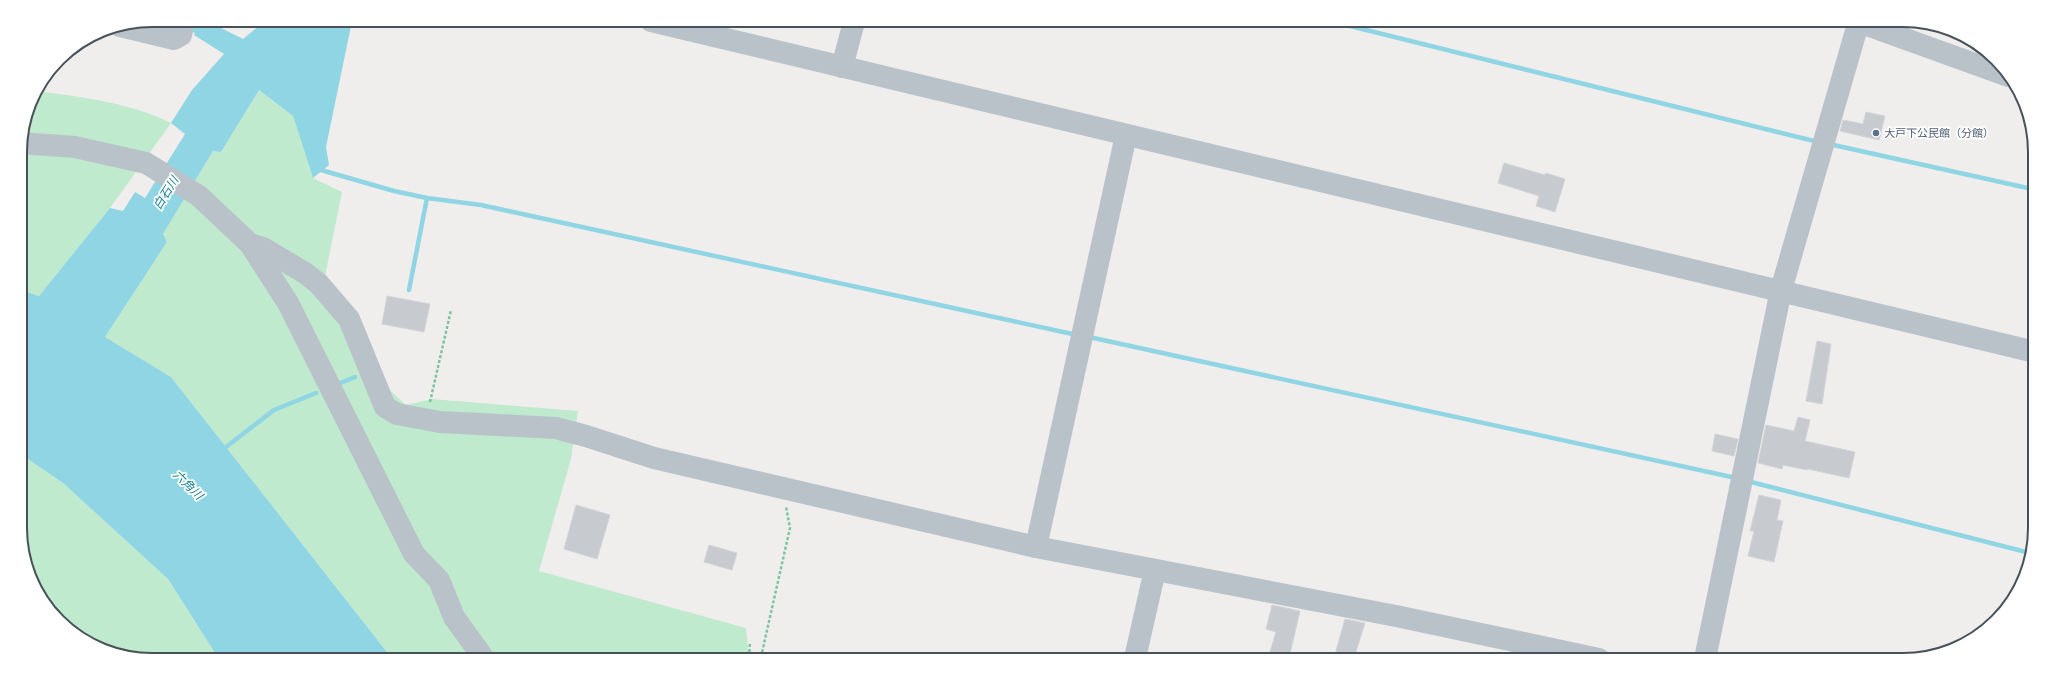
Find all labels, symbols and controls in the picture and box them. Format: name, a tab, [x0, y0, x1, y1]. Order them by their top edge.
place label: 大戸下公民館（分館）	[1884, 127, 1994, 140]
marker: 大戸下公民館（分館）	[1871, 128, 1881, 138]
water label: 白石川	[151, 172, 183, 212]
water label: 六角川	[170, 467, 207, 504]

